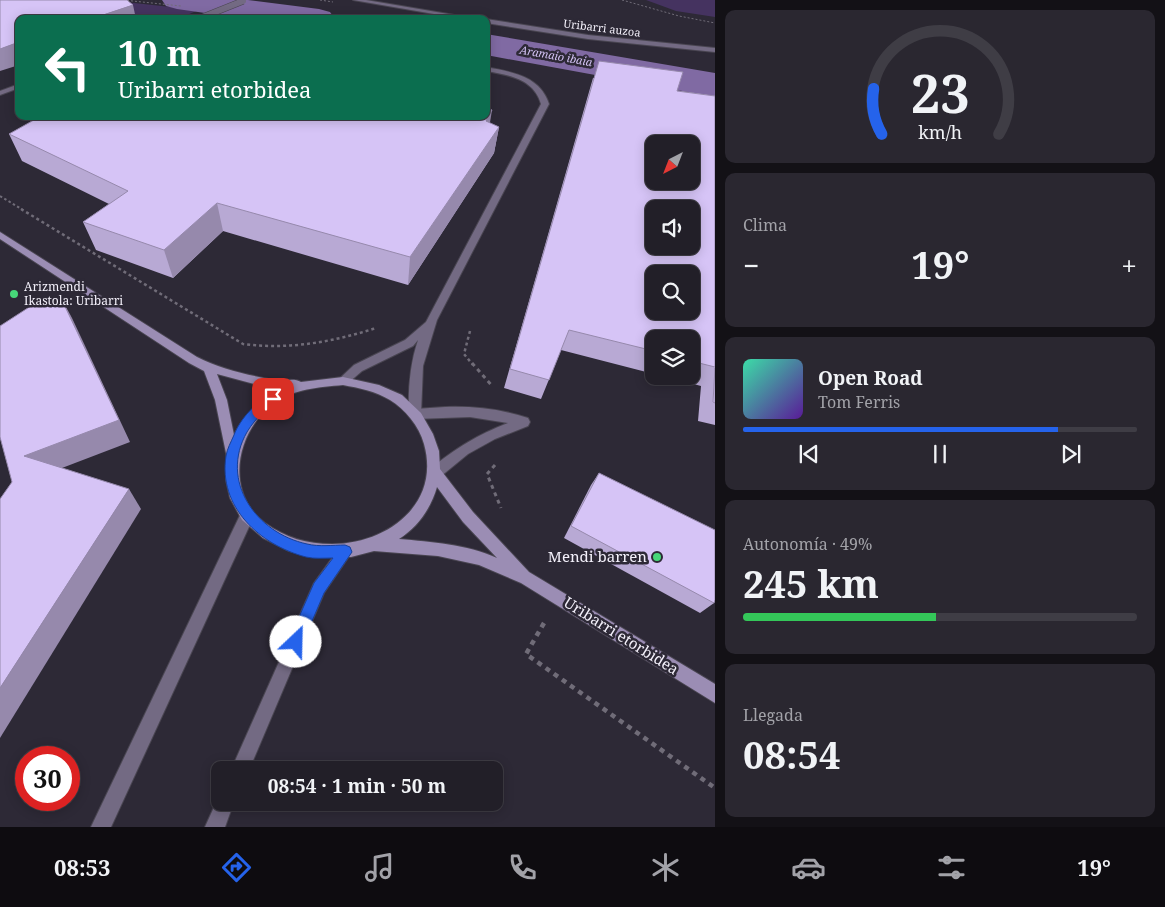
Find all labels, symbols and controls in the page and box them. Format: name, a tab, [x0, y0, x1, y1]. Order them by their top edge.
street label: Uribarri auzoa	[563, 15, 641, 40]
text: 10 m	[118, 29, 201, 76]
icon: left	[35, 35, 100, 100]
water label: Aramaio ibaia	[518, 42, 594, 69]
text: 23	[911, 57, 969, 128]
text: Uribarri etorbidea	[118, 74, 311, 104]
text: km/h	[918, 120, 962, 144]
north arrow	[645, 135, 700, 190]
map controls	[645, 135, 700, 385]
button: sound	[645, 200, 700, 255]
text: Clima	[743, 214, 787, 236]
text: 19°	[911, 238, 969, 290]
text: −	[743, 246, 759, 284]
text: +	[1121, 246, 1137, 284]
button: search	[645, 265, 700, 320]
place label: Arizmendi Ikastola: Uribarri	[24, 278, 123, 309]
marker: Arizmendi Ikastola: Uribarri	[8, 288, 20, 300]
button: layers	[645, 330, 700, 385]
text: Open Road	[818, 365, 923, 391]
pin	[252, 378, 294, 420]
icon: arrive	[259, 385, 287, 413]
text: Tom Ferris	[818, 391, 900, 413]
icon: previous	[795, 440, 823, 468]
icon: pause	[926, 440, 954, 468]
icon: next	[1057, 440, 1085, 468]
text: Autonomía · 49%	[743, 533, 872, 555]
place label: Mendi barren	[548, 546, 647, 566]
marker: Mendi barren	[651, 551, 663, 563]
text: 245 km	[743, 557, 879, 609]
street label: Uribarri etorbidea	[560, 592, 683, 679]
position arrow	[269, 615, 321, 667]
text: Llegada	[743, 704, 803, 726]
text: 08:54	[743, 728, 840, 780]
speed limit sign: 30	[15, 746, 80, 811]
text: 08:54 · 1 min · 50 m	[268, 773, 446, 799]
icon: directions	[219, 850, 254, 885]
icon: music	[362, 850, 397, 885]
icon: phone	[505, 850, 540, 885]
icon: climate	[648, 850, 683, 885]
icon: car	[791, 850, 826, 885]
icon: filters	[934, 850, 969, 885]
text: 08:53	[54, 852, 110, 882]
text: 19°	[1077, 852, 1111, 882]

